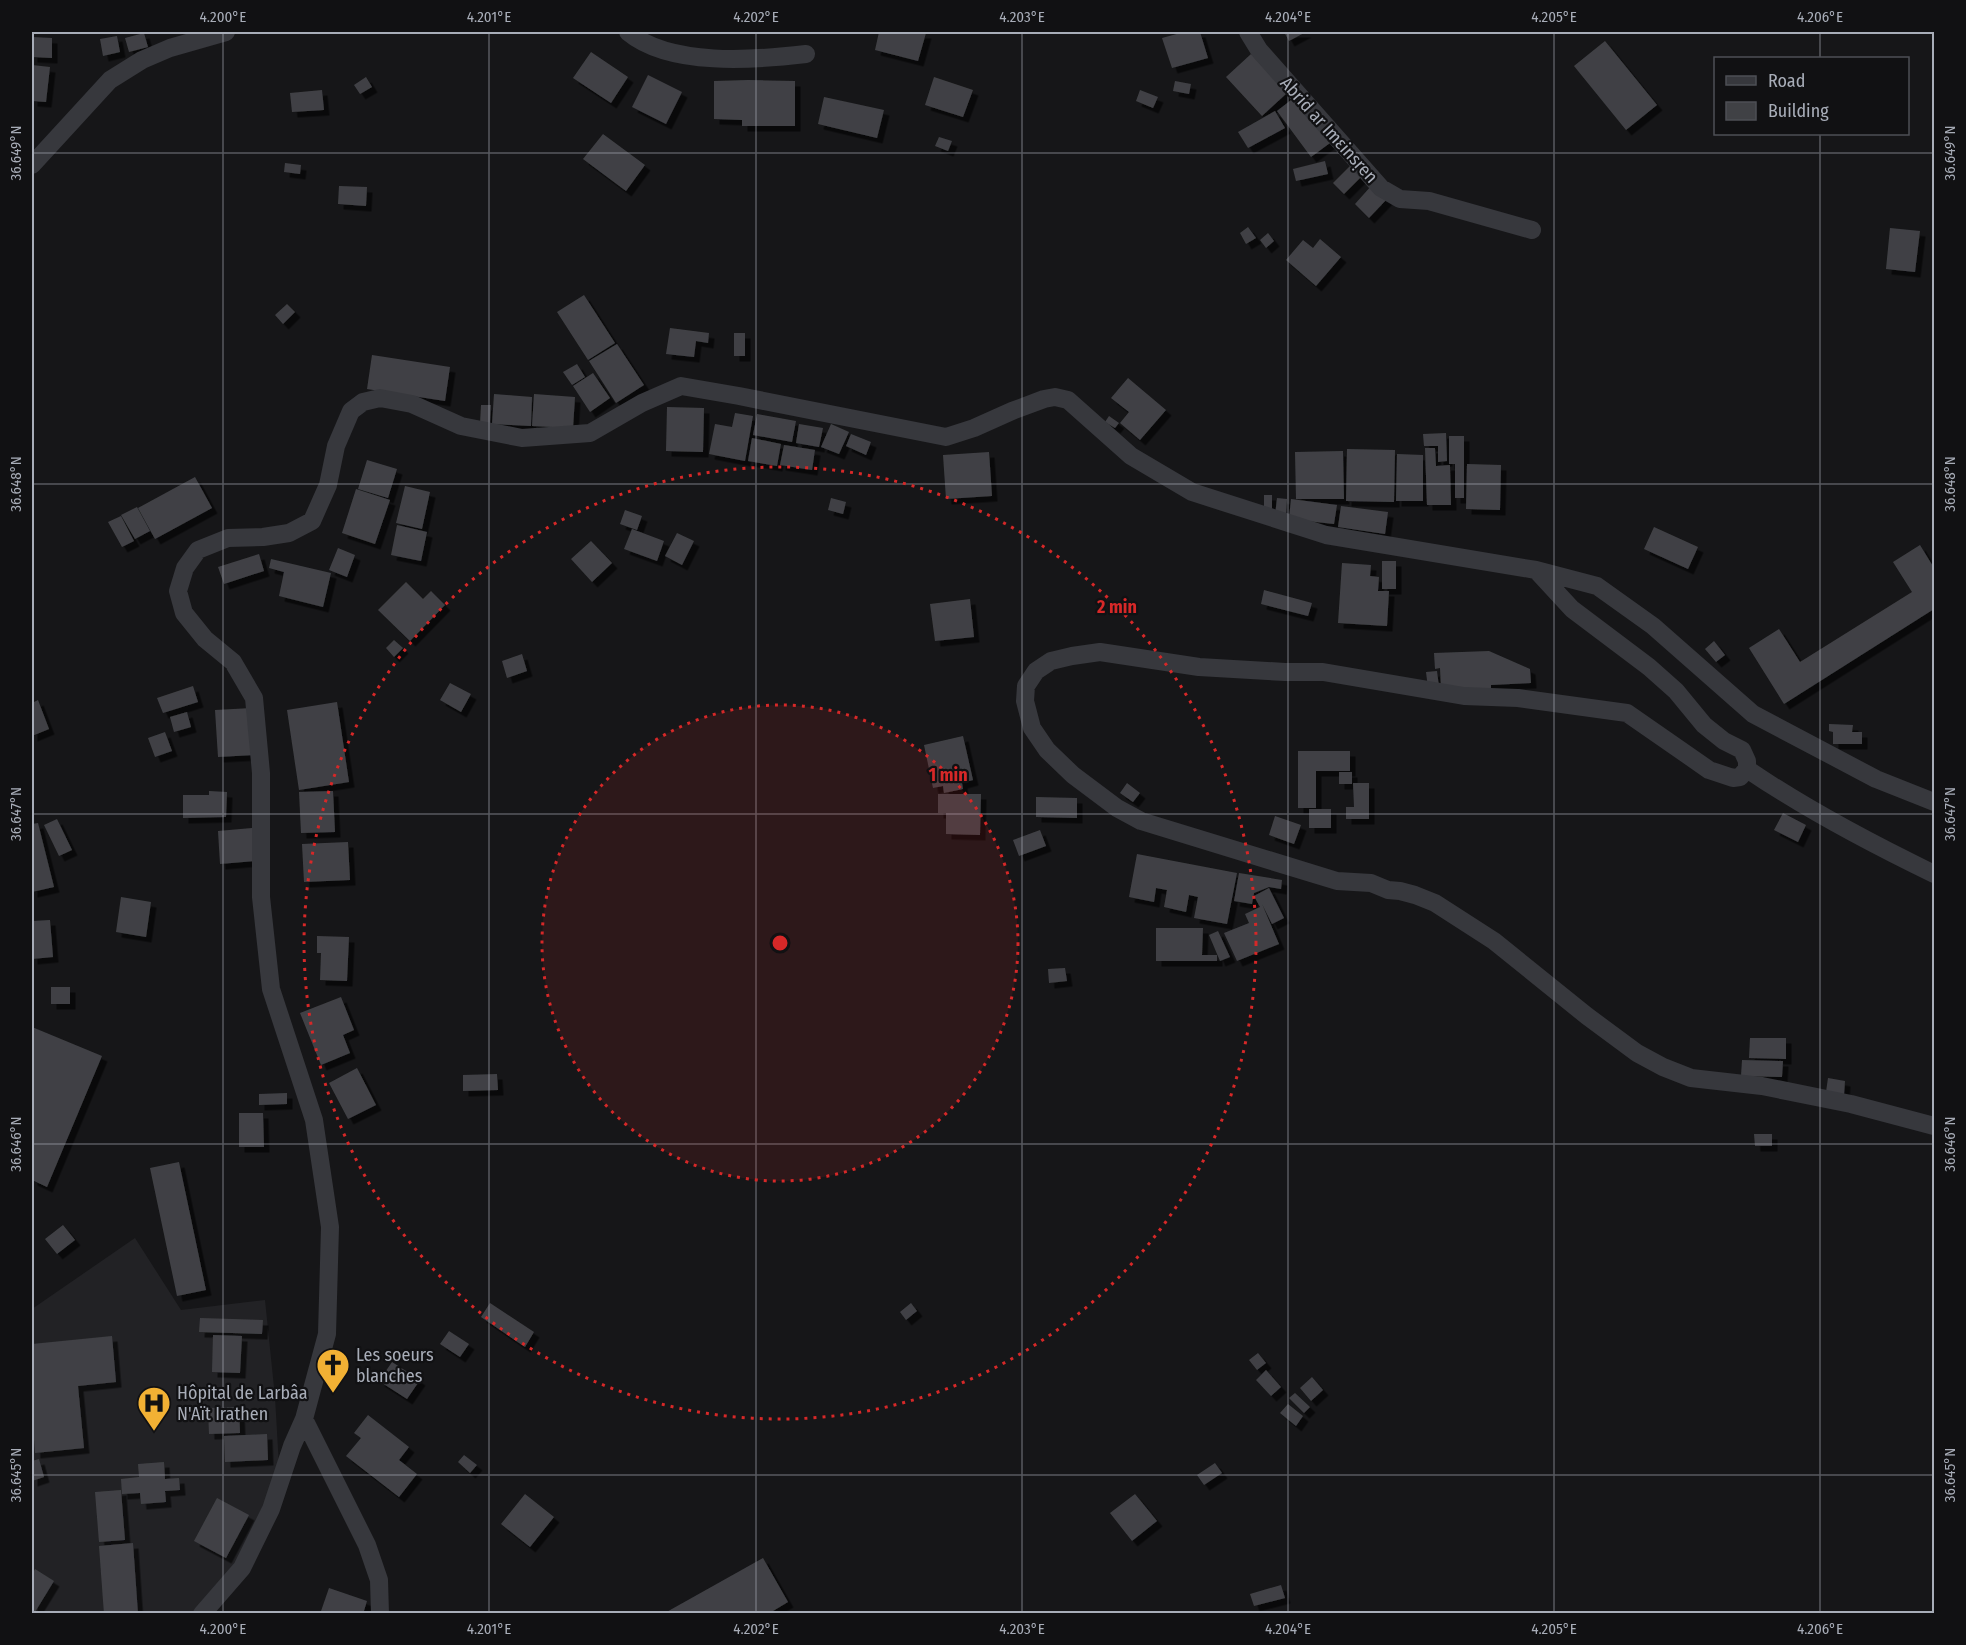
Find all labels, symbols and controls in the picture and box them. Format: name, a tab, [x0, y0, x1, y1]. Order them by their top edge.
text: 4.200°E	[200, 8, 246, 26]
text: 4.201°E	[467, 8, 511, 26]
text: 4.202°E	[733, 8, 779, 26]
text: 4.203°E	[999, 8, 1045, 26]
text: 4.204°E	[1265, 8, 1311, 26]
text: 4.205°E	[1531, 8, 1577, 26]
text: 4.206°E	[1797, 8, 1843, 26]
legend	[1714, 57, 1909, 135]
text: Road	[1768, 70, 1805, 92]
street label: Abrid ar Imɛinsṛen	[1276, 72, 1382, 188]
text: Building	[1768, 100, 1829, 122]
text: 36.649°N	[7, 125, 25, 181]
text: 36.649°N	[1941, 125, 1959, 181]
text: 36.648°N	[7, 456, 25, 512]
text: 36.648°N	[1941, 456, 1959, 512]
text: 2 min	[1096, 596, 1137, 618]
text: 1 min	[928, 764, 968, 786]
text: 36.647°N	[7, 787, 25, 841]
text: 36.647°N	[1941, 787, 1959, 841]
centre of rings	[770, 933, 790, 953]
text: 36.646°N	[7, 1116, 25, 1172]
text: 36.646°N	[1941, 1116, 1959, 1172]
place label: Les soeurs blanches	[356, 1344, 434, 1387]
church icon: Les soeurs blanches	[315, 1347, 351, 1394]
place label: Hôpital de Larbâa N'Aït Irathen	[177, 1382, 308, 1425]
hospital icon: Hôpital de Larbâa N'Aït Irathen	[136, 1385, 172, 1432]
text: 36.645°N	[7, 1448, 25, 1502]
text: 36.645°N	[1941, 1448, 1959, 1502]
text: 4.200°E	[200, 1620, 246, 1638]
text: 4.201°E	[467, 1620, 511, 1638]
text: 4.202°E	[733, 1620, 779, 1638]
text: 4.203°E	[999, 1620, 1045, 1638]
text: 4.204°E	[1265, 1620, 1311, 1638]
text: 4.205°E	[1531, 1620, 1577, 1638]
text: 4.206°E	[1797, 1620, 1843, 1638]

